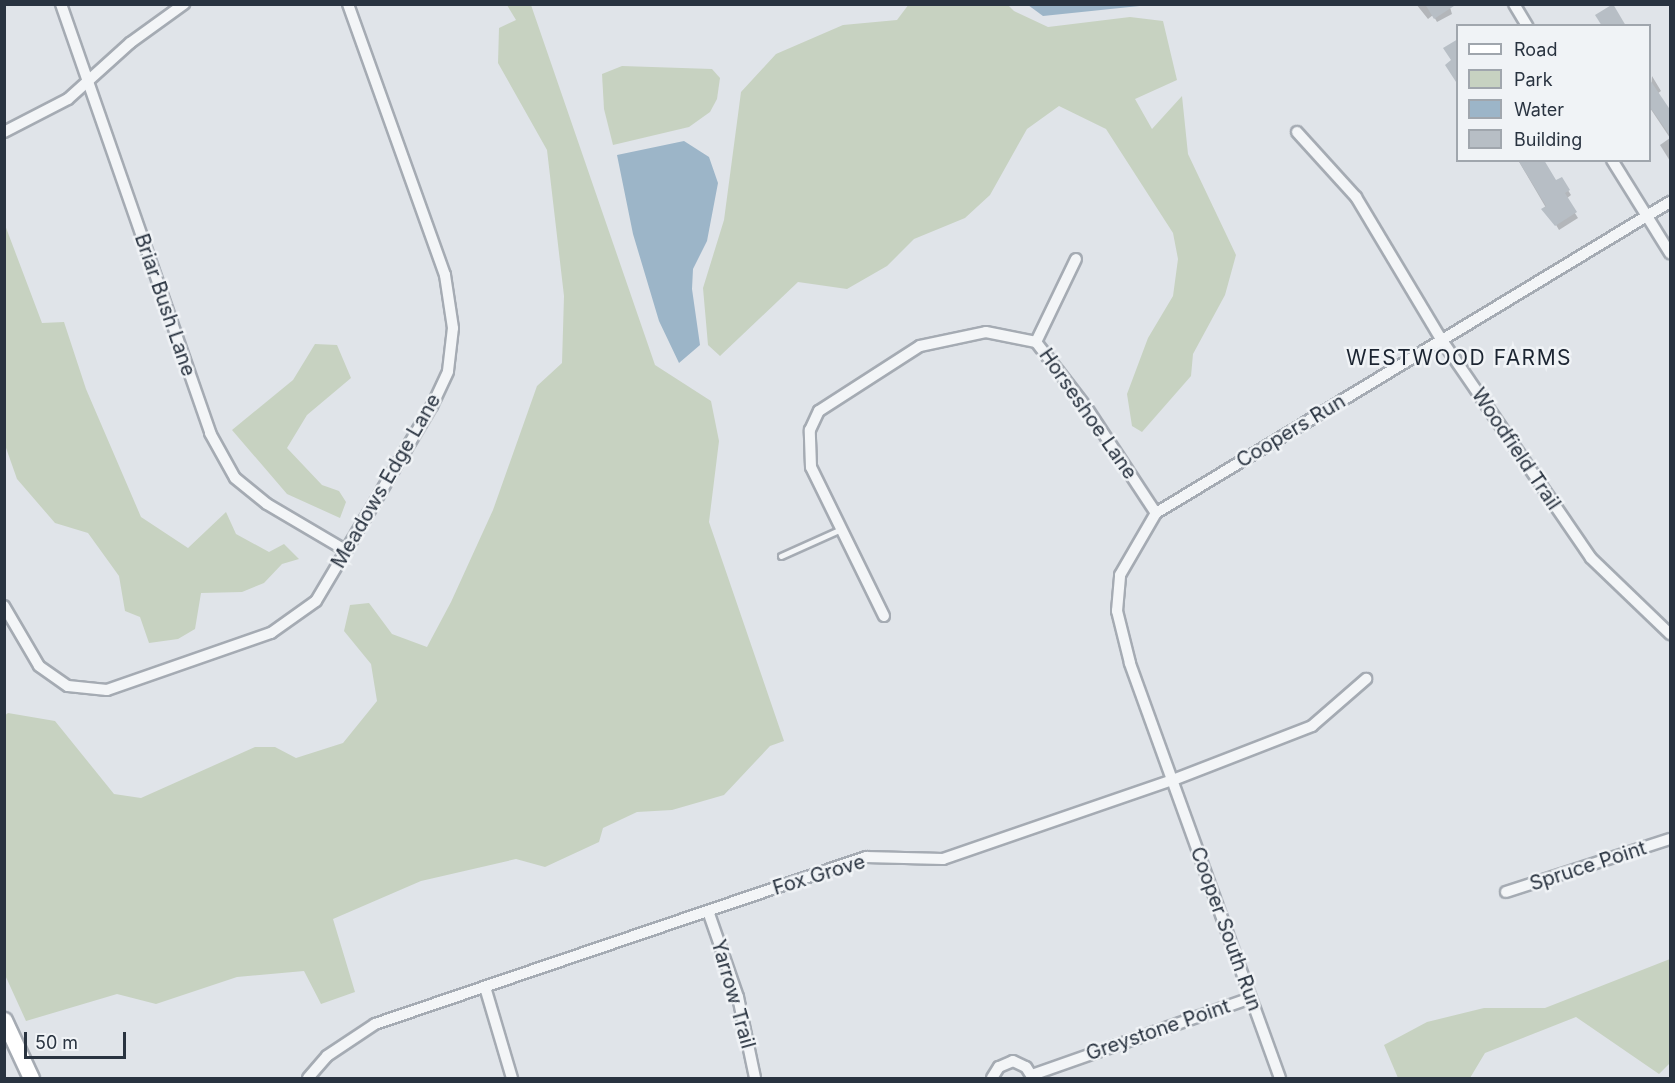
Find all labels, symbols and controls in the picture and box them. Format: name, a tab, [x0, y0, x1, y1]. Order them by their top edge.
legend	[1456, 24, 1651, 162]
text: Road	[1514, 39, 1557, 60]
text: Park	[1514, 69, 1553, 90]
text: Water	[1514, 99, 1564, 120]
text: Building	[1514, 129, 1582, 150]
street label: Briar Bush Lane	[129, 231, 201, 379]
street label: Horseshoe Lane	[1034, 344, 1142, 484]
district label: WESTWOOD FARMS	[1346, 345, 1572, 371]
street label: Woodfield Trail	[1466, 384, 1566, 514]
street label: Coopers Run	[1232, 389, 1350, 473]
street label: Meadows Edge Lane	[326, 390, 446, 572]
street label: Spruce Point	[1527, 836, 1649, 896]
street label: Cooper South Run	[1185, 844, 1267, 1014]
street label: Fox Grove	[770, 850, 868, 900]
street label: Yarrow Trail	[706, 937, 760, 1051]
street label: Greystone Point	[1083, 994, 1233, 1066]
scale bar	[27, 1020, 129, 1058]
text: 50 m	[35, 1032, 78, 1053]

